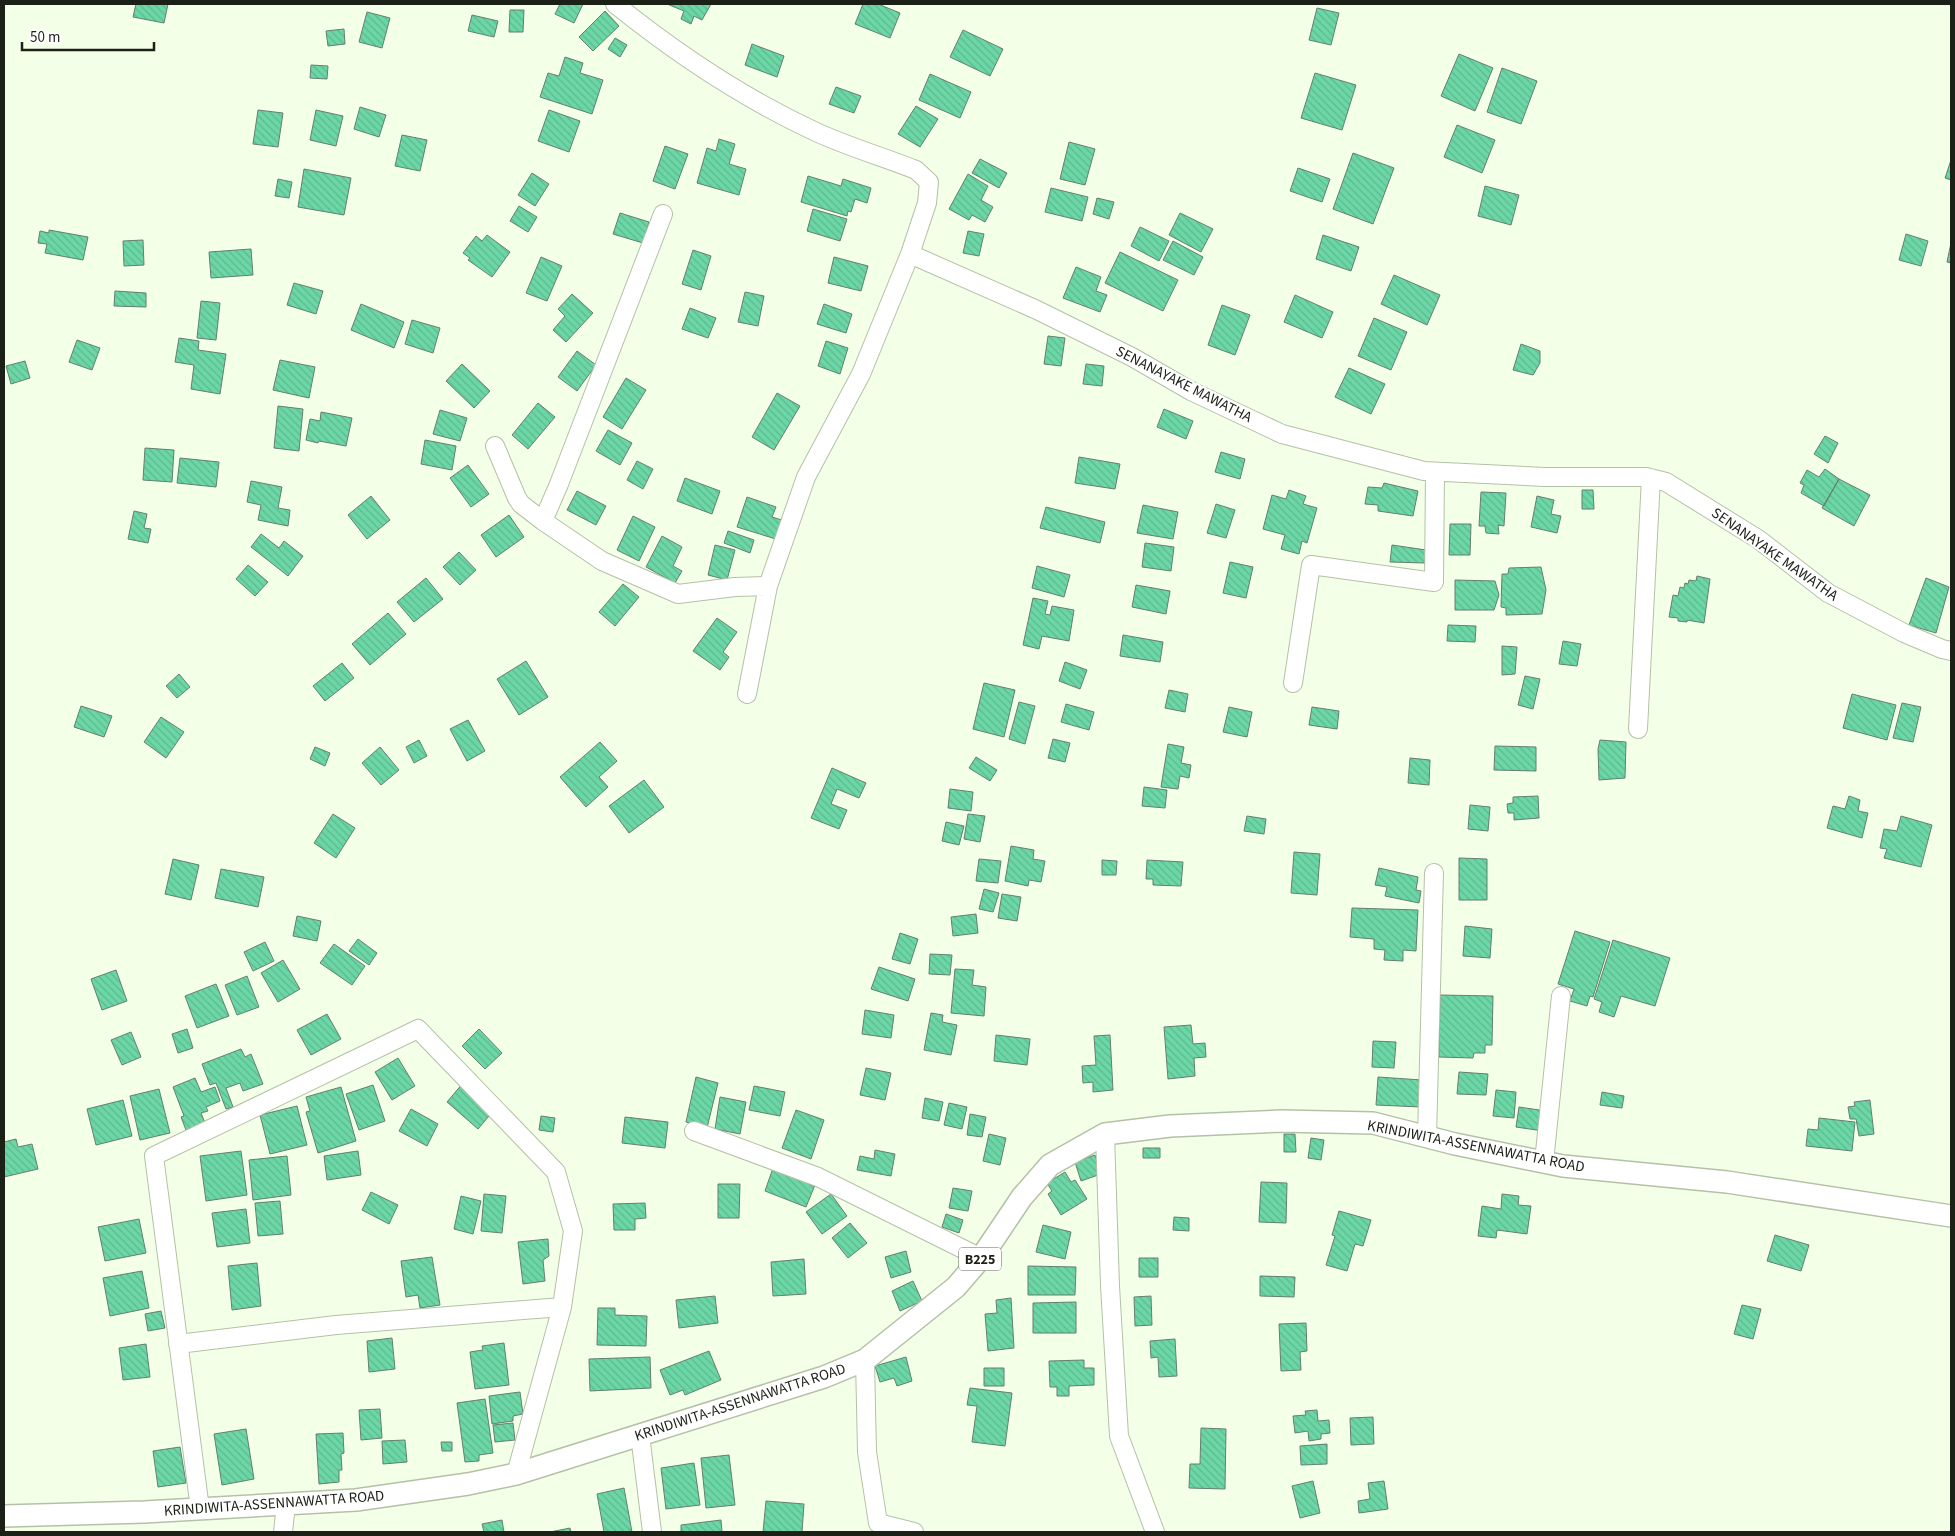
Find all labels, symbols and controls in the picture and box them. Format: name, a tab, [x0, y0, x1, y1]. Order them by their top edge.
scale bar	[22, 20, 155, 52]
text: 50 m	[30, 27, 60, 48]
street label: SENANAYAKE MAWATHA	[1112, 341, 1256, 428]
street label: SENANAYAKE MAWATHA	[1707, 503, 1843, 607]
street label: KRINDIWITA-ASSENNAWATTA ROAD	[1365, 1115, 1586, 1178]
road number: B225	[959, 1248, 1001, 1270]
street label: KRINDIWITA-ASSENNAWATTA ROAD	[632, 1358, 848, 1447]
street label: KRINDIWITA-ASSENNAWATTA ROAD	[163, 1485, 385, 1522]

